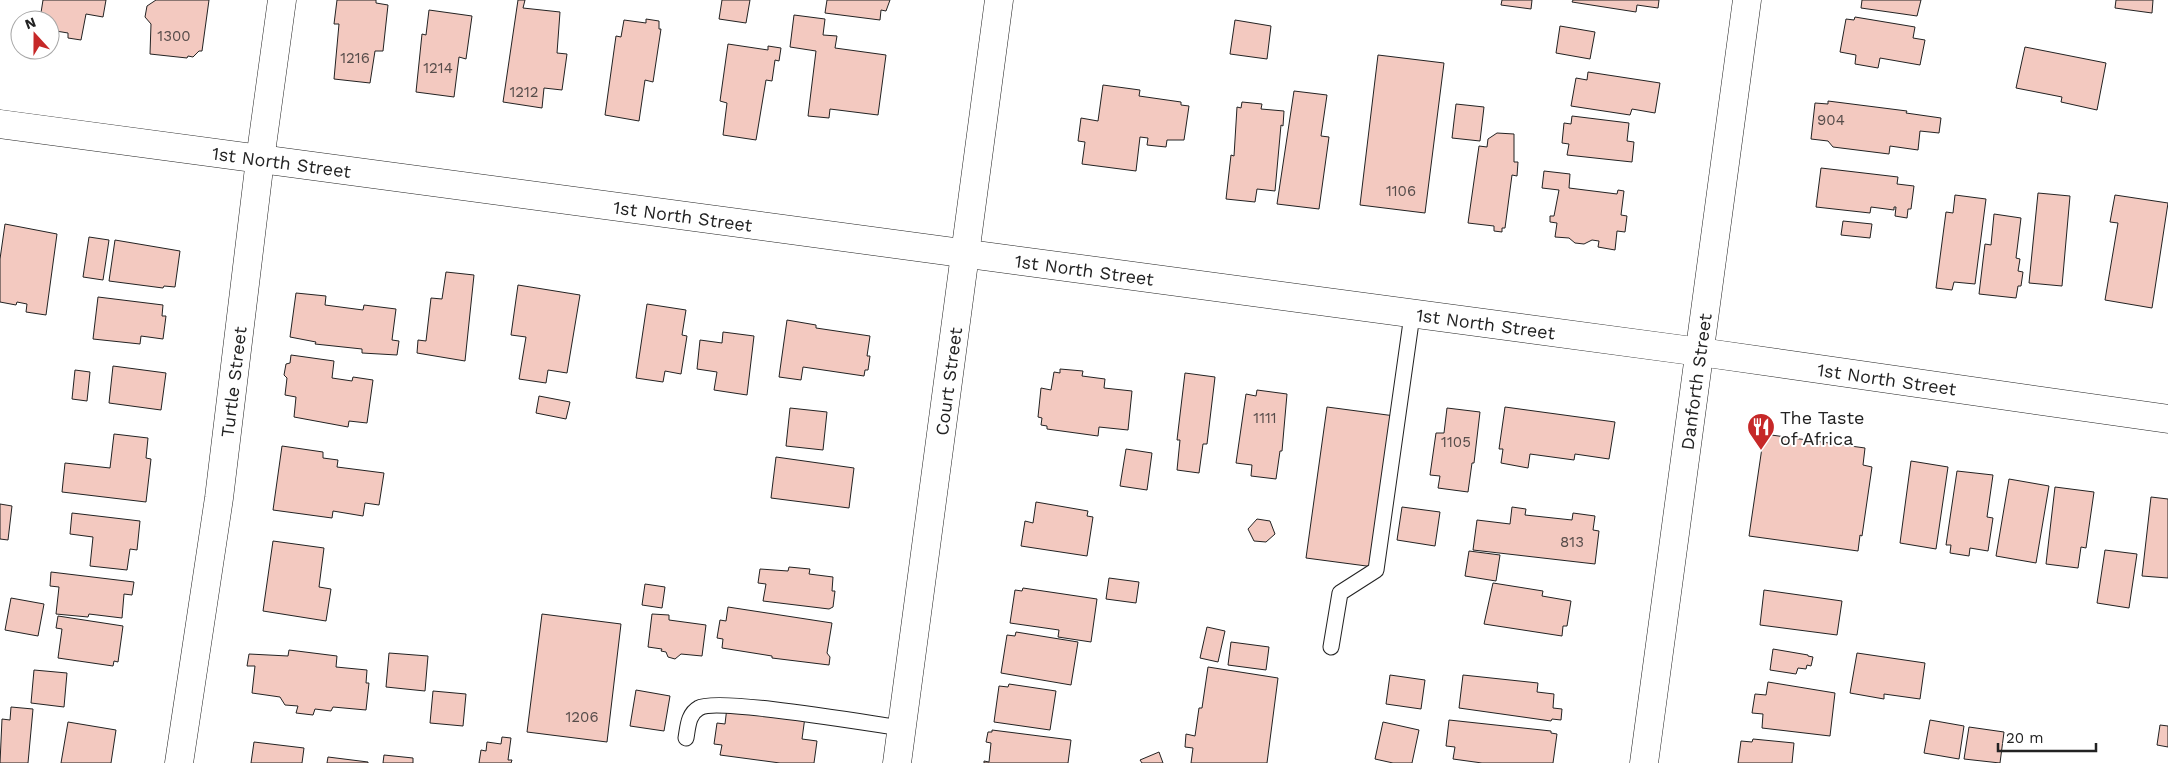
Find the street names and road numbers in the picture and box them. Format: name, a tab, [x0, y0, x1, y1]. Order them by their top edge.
street label: 1st North Street	[211, 142, 353, 182]
street label: 1st North Street	[612, 196, 754, 235]
street label: 1st North Street	[1014, 250, 1156, 289]
street label: 1st North Street	[1415, 304, 1557, 343]
street label: Danforth Street	[1676, 311, 1715, 451]
street label: Turtle Street	[216, 325, 250, 438]
street label: Court Street	[930, 326, 966, 437]
street label: 1st North Street	[1816, 358, 1958, 399]

